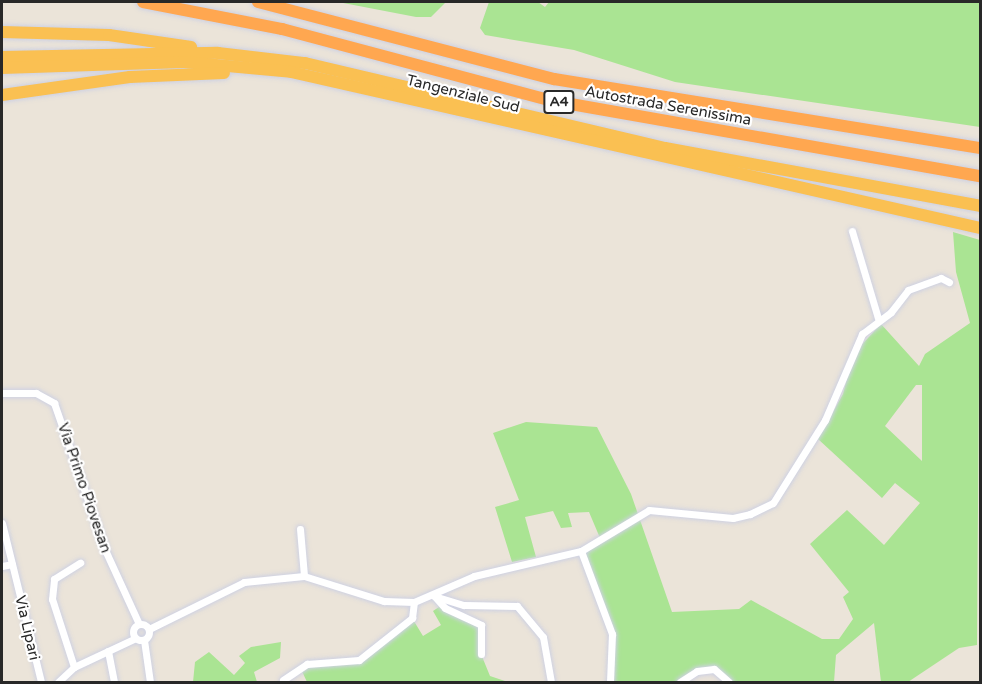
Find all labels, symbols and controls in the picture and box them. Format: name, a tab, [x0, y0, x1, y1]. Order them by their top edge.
street label: Tangenziale Sud	[405, 71, 521, 117]
street label: Autostrada Serenissima	[583, 82, 753, 130]
road number: A4	[542, 91, 576, 113]
street label: Via Primo Piovesan	[53, 421, 115, 555]
street label: Via Lipari	[11, 594, 43, 662]

